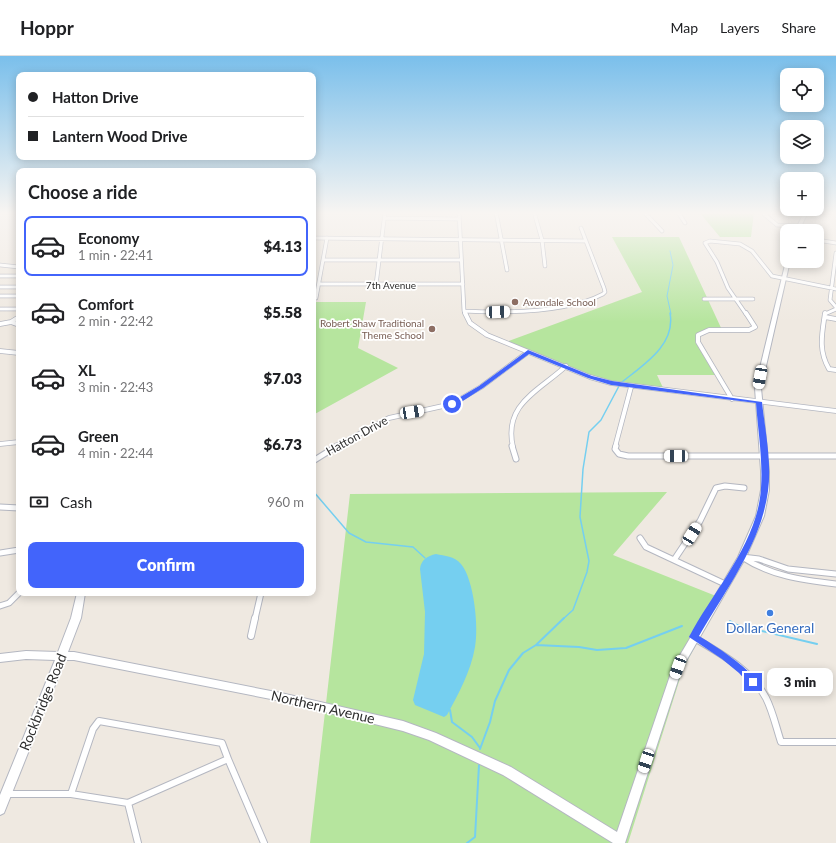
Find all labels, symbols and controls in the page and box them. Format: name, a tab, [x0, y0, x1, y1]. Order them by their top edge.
text: Hoppr	[20, 16, 74, 39]
text: Map	[670, 19, 698, 36]
text: Layers	[720, 19, 760, 36]
text: Share	[782, 19, 816, 36]
map controls	[780, 68, 824, 268]
button: locate	[780, 68, 824, 112]
text: Hatton Drive	[52, 88, 138, 106]
button: layers	[780, 120, 824, 164]
text: Lantern Wood Drive	[52, 127, 188, 145]
button: +	[780, 172, 824, 216]
text: Choose a ride	[28, 181, 137, 203]
button: −	[780, 224, 824, 268]
icon: car	[30, 228, 66, 264]
text: Economy	[78, 229, 139, 247]
text: $4.13	[264, 237, 302, 255]
text: 1 min · 22:41	[78, 247, 153, 263]
street label: 7th Avenue	[366, 279, 416, 291]
icon: car	[30, 294, 66, 330]
text: Comfort	[78, 295, 134, 313]
place label: Avondale School	[523, 296, 596, 308]
marker: Avondale School	[510, 297, 520, 307]
text: $5.58	[264, 303, 302, 321]
car	[486, 306, 510, 318]
text: 2 min · 22:42	[78, 313, 153, 329]
place label: Robert Shaw Traditional Theme School	[320, 317, 424, 341]
marker: Robert Shaw Traditional Theme School	[427, 324, 437, 334]
icon: car	[30, 360, 66, 396]
text: XL	[78, 361, 96, 379]
car	[752, 364, 768, 390]
text: $7.03	[264, 369, 302, 387]
text: 3 min · 22:43	[78, 379, 153, 395]
route start	[443, 395, 461, 413]
car	[399, 404, 425, 420]
street label: Hatton Drive	[323, 412, 390, 459]
icon: car	[30, 426, 66, 462]
text: Green	[78, 427, 119, 445]
text: $6.73	[264, 435, 302, 453]
text: 4 min · 22:44	[78, 445, 153, 461]
car	[664, 450, 688, 462]
icon: cash	[28, 491, 50, 513]
text: Cash	[60, 493, 92, 511]
text: 960 m	[267, 494, 304, 510]
car	[681, 521, 703, 547]
button: Confirm	[28, 542, 304, 588]
marker: Dollar General	[765, 608, 775, 618]
place label: Dollar General	[726, 619, 814, 636]
street label: Rockbridge Road	[15, 651, 70, 753]
car	[668, 654, 688, 680]
callout: 3 min	[767, 668, 833, 696]
route end	[744, 673, 762, 691]
text: 3 min	[784, 674, 816, 690]
street label: Northern Avenue	[270, 686, 377, 727]
car	[637, 748, 655, 774]

